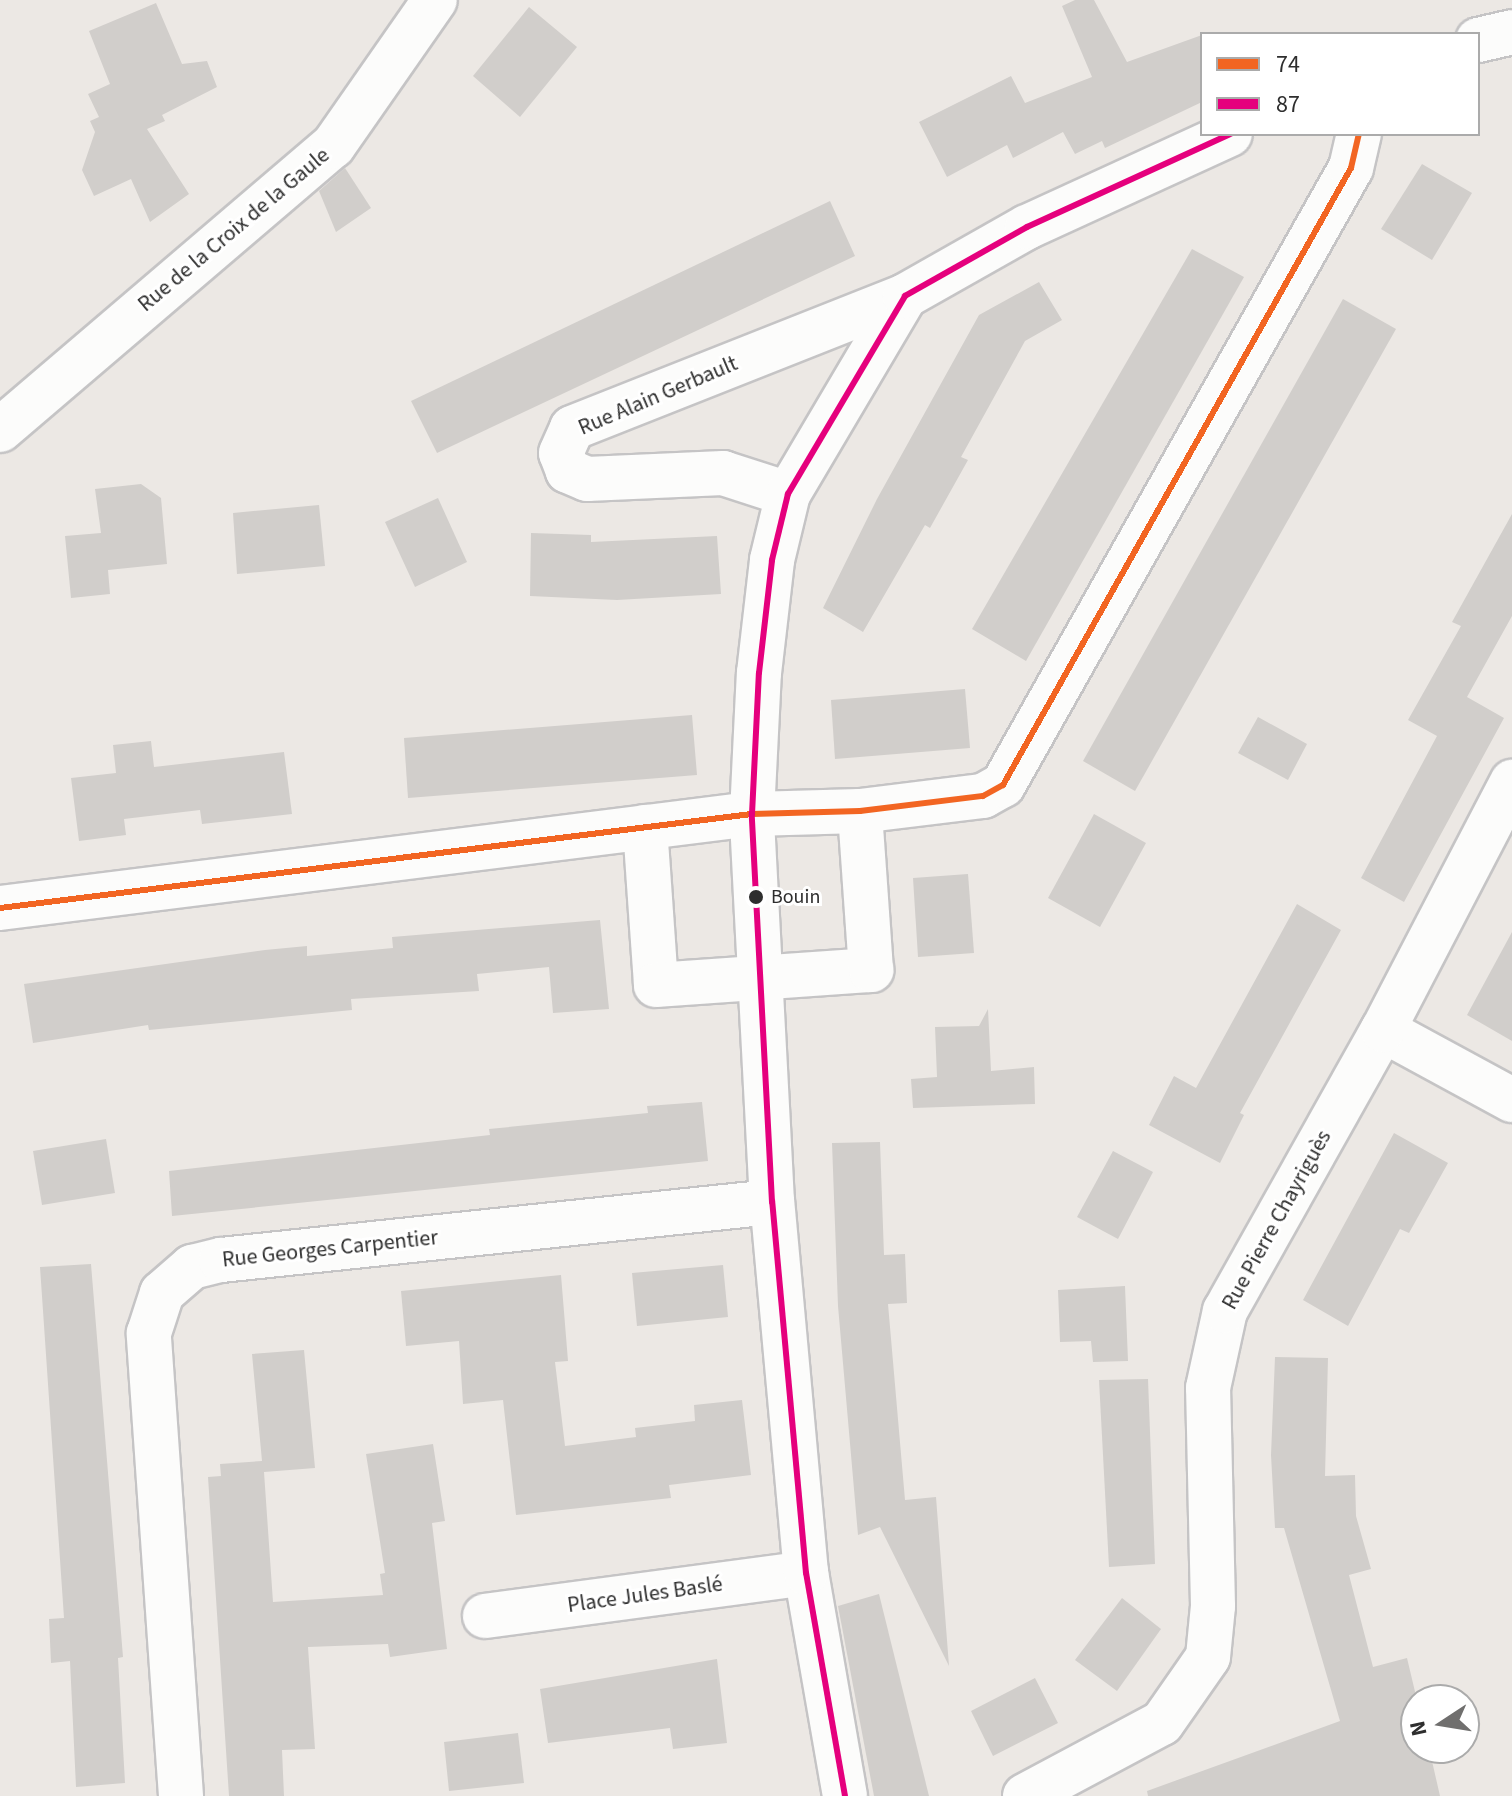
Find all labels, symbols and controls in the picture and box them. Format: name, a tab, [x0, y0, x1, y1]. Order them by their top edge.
legend	[1200, 32, 1480, 136]
text: 74	[1276, 47, 1300, 82]
text: 87	[1276, 87, 1300, 122]
street label: Rue de la Croix de la Gaule	[133, 142, 335, 318]
street label: Rue Alain Gerbault	[574, 351, 742, 441]
place label: Bouin	[771, 885, 820, 909]
marker: Bouin	[748, 889, 764, 905]
street label: Rue Pierre Chayriguès	[1217, 1126, 1337, 1314]
street label: Rue Georges Carpentier	[221, 1225, 439, 1273]
street label: Place Jules Baslé	[566, 1571, 724, 1619]
north arrow	[1400, 1684, 1480, 1764]
text: N	[1401, 1718, 1436, 1739]

